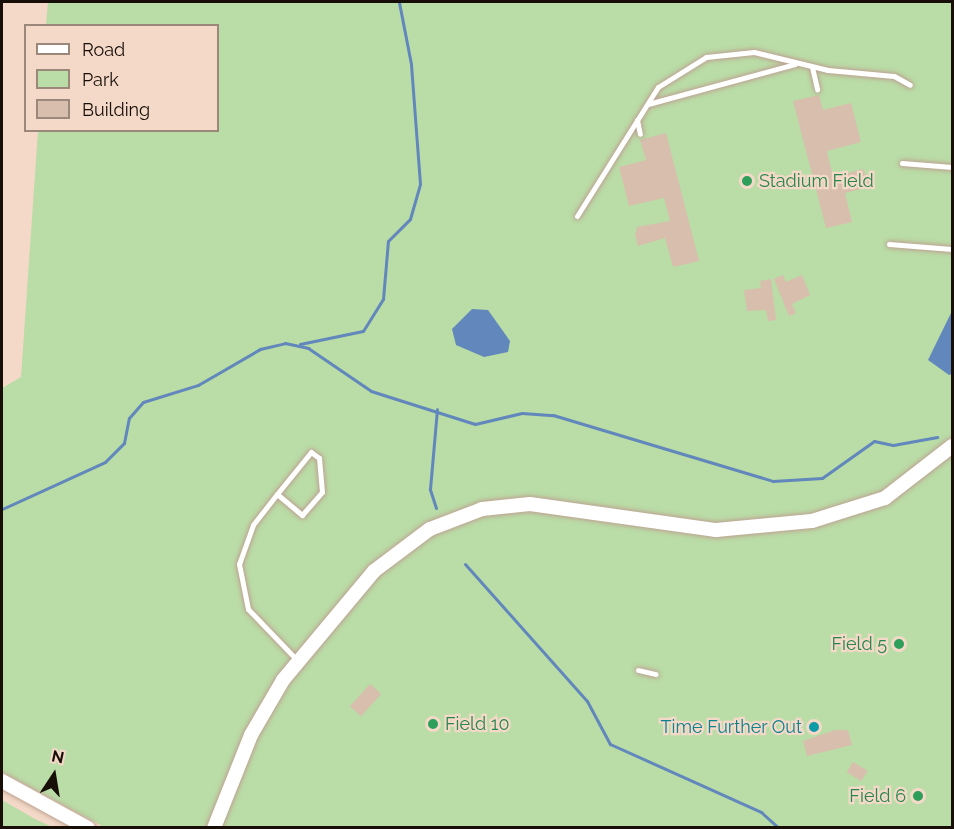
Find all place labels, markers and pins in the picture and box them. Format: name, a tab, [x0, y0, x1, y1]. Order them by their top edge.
place label: Stadium Field	[759, 170, 874, 192]
marker: Stadium Field	[740, 174, 754, 188]
place label: Field 5	[831, 633, 887, 655]
marker: Field 5	[892, 637, 906, 651]
place label: Field 10	[445, 713, 509, 735]
place label: Time Further Out	[660, 716, 802, 738]
marker: Field 10	[426, 717, 440, 731]
marker: Time Further Out	[807, 720, 821, 734]
place label: Field 6	[849, 785, 906, 807]
marker: Field 6	[911, 789, 925, 803]

